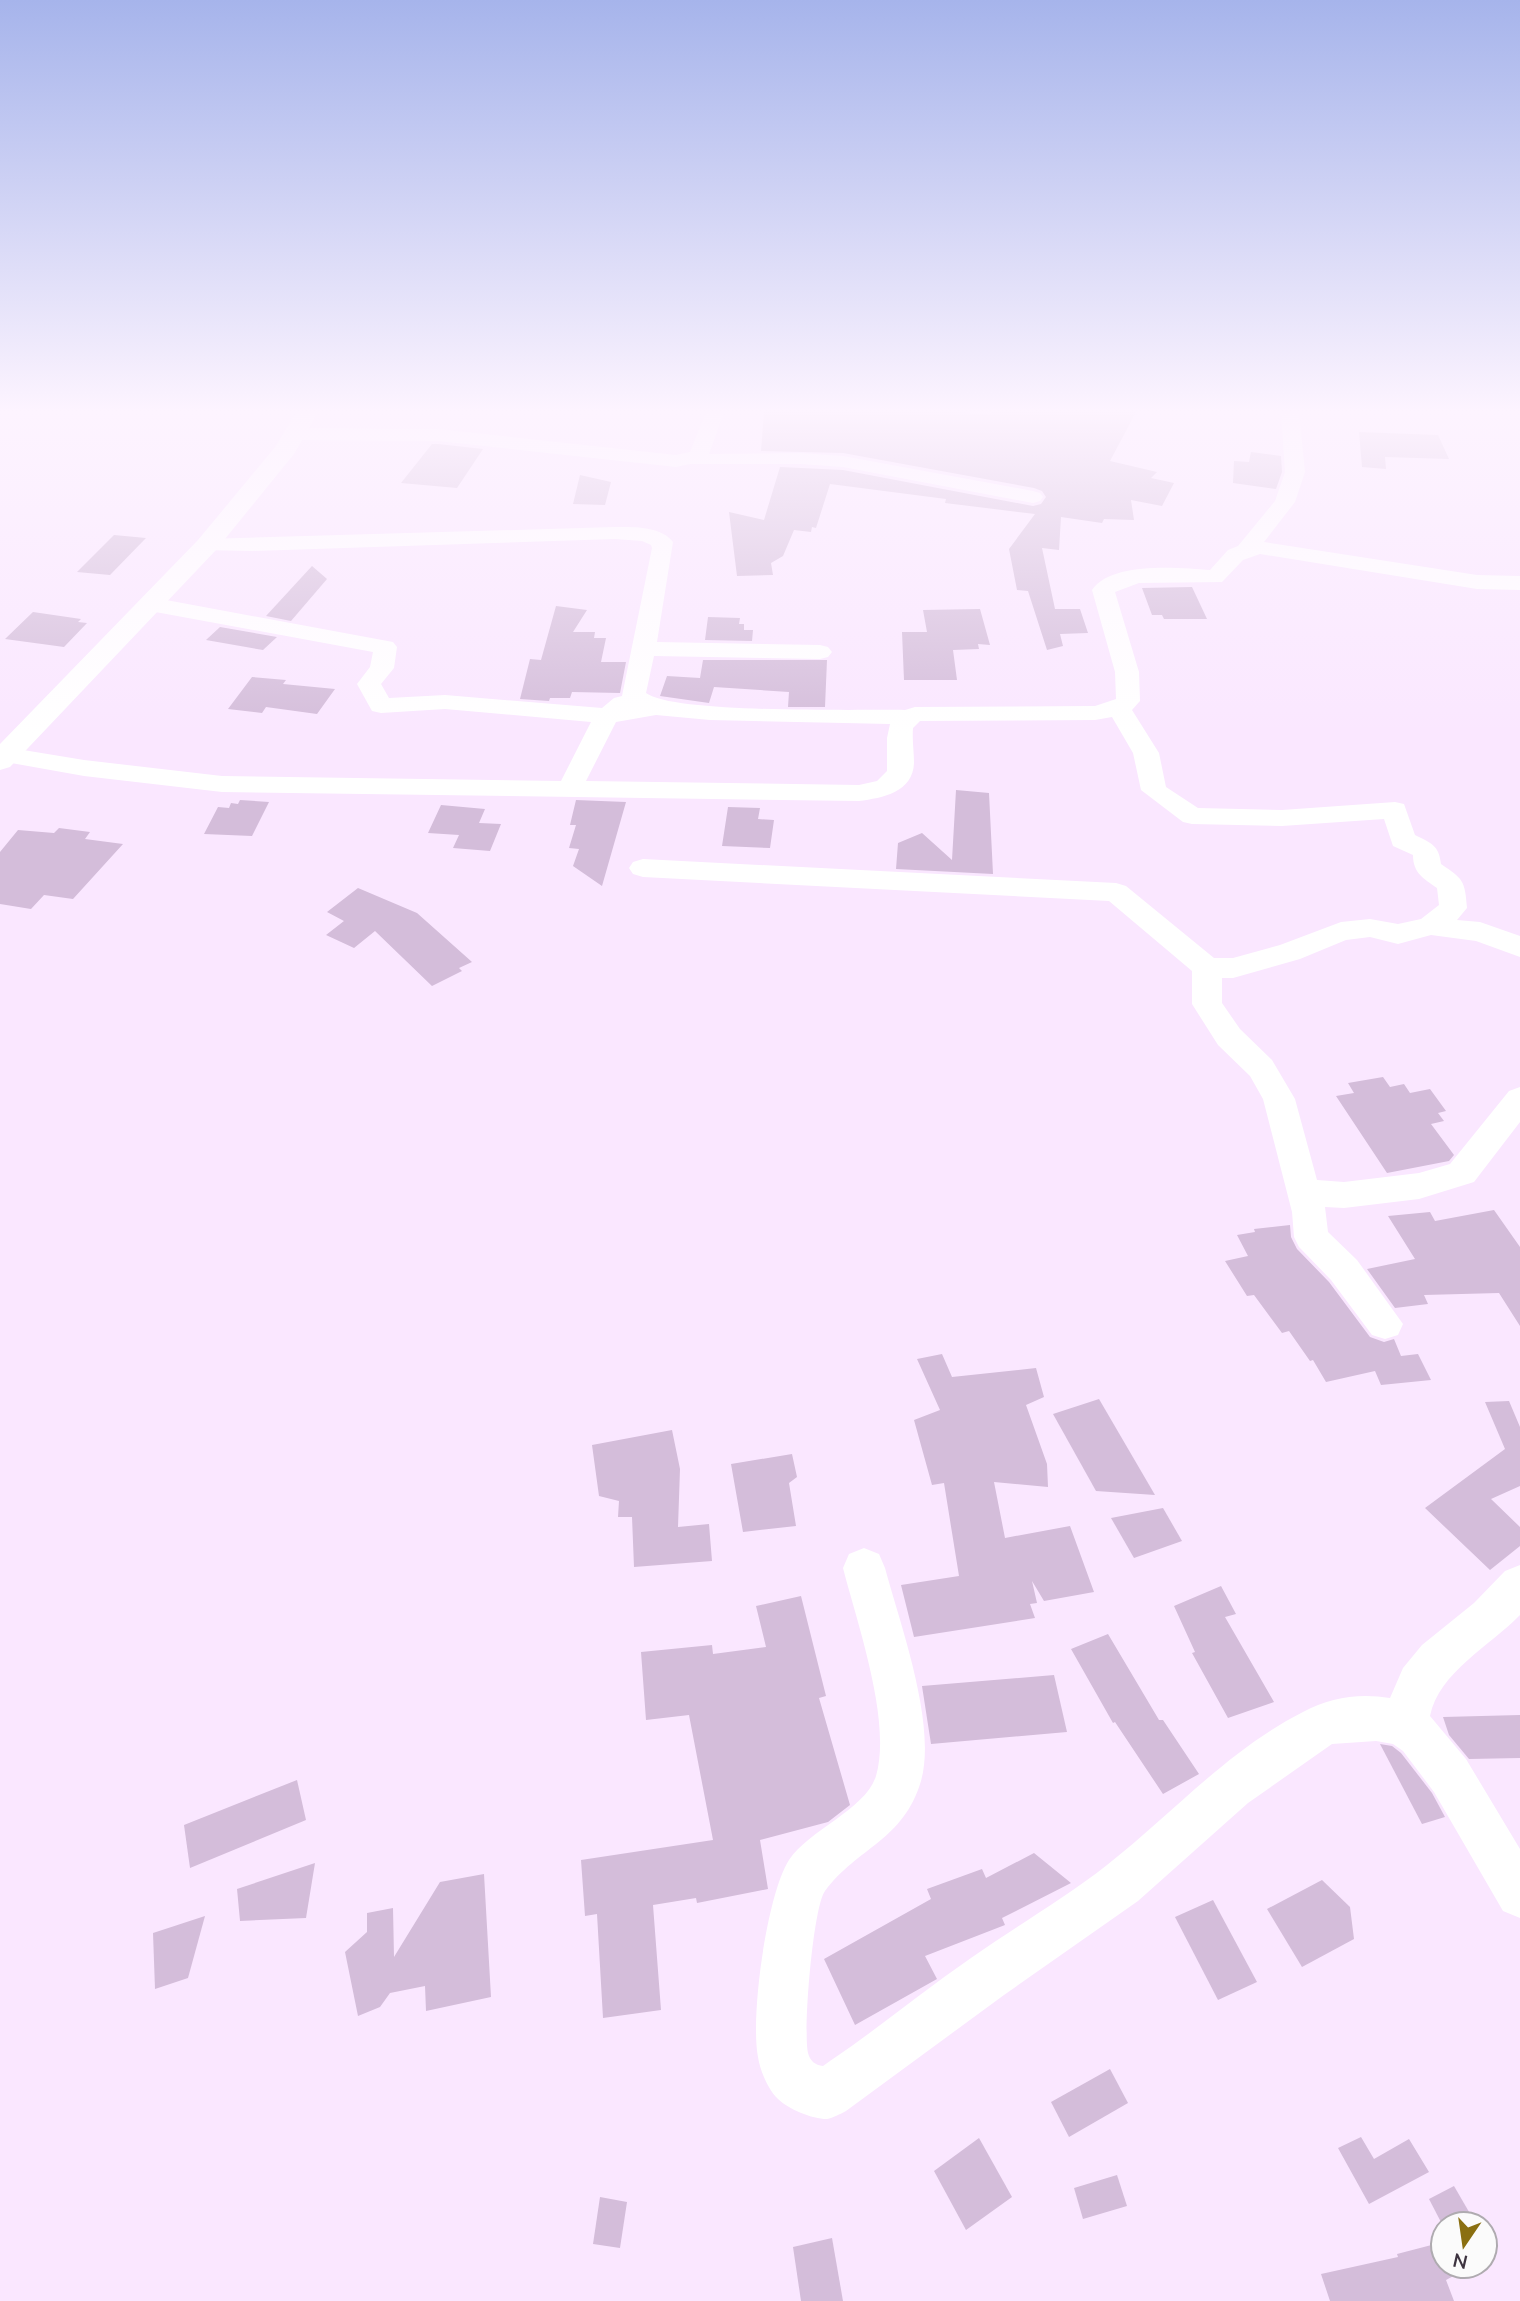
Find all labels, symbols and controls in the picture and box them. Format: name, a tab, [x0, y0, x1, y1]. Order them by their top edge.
north arrow	[1429, 2210, 1499, 2280]
text: N	[1450, 2248, 1470, 2275]

